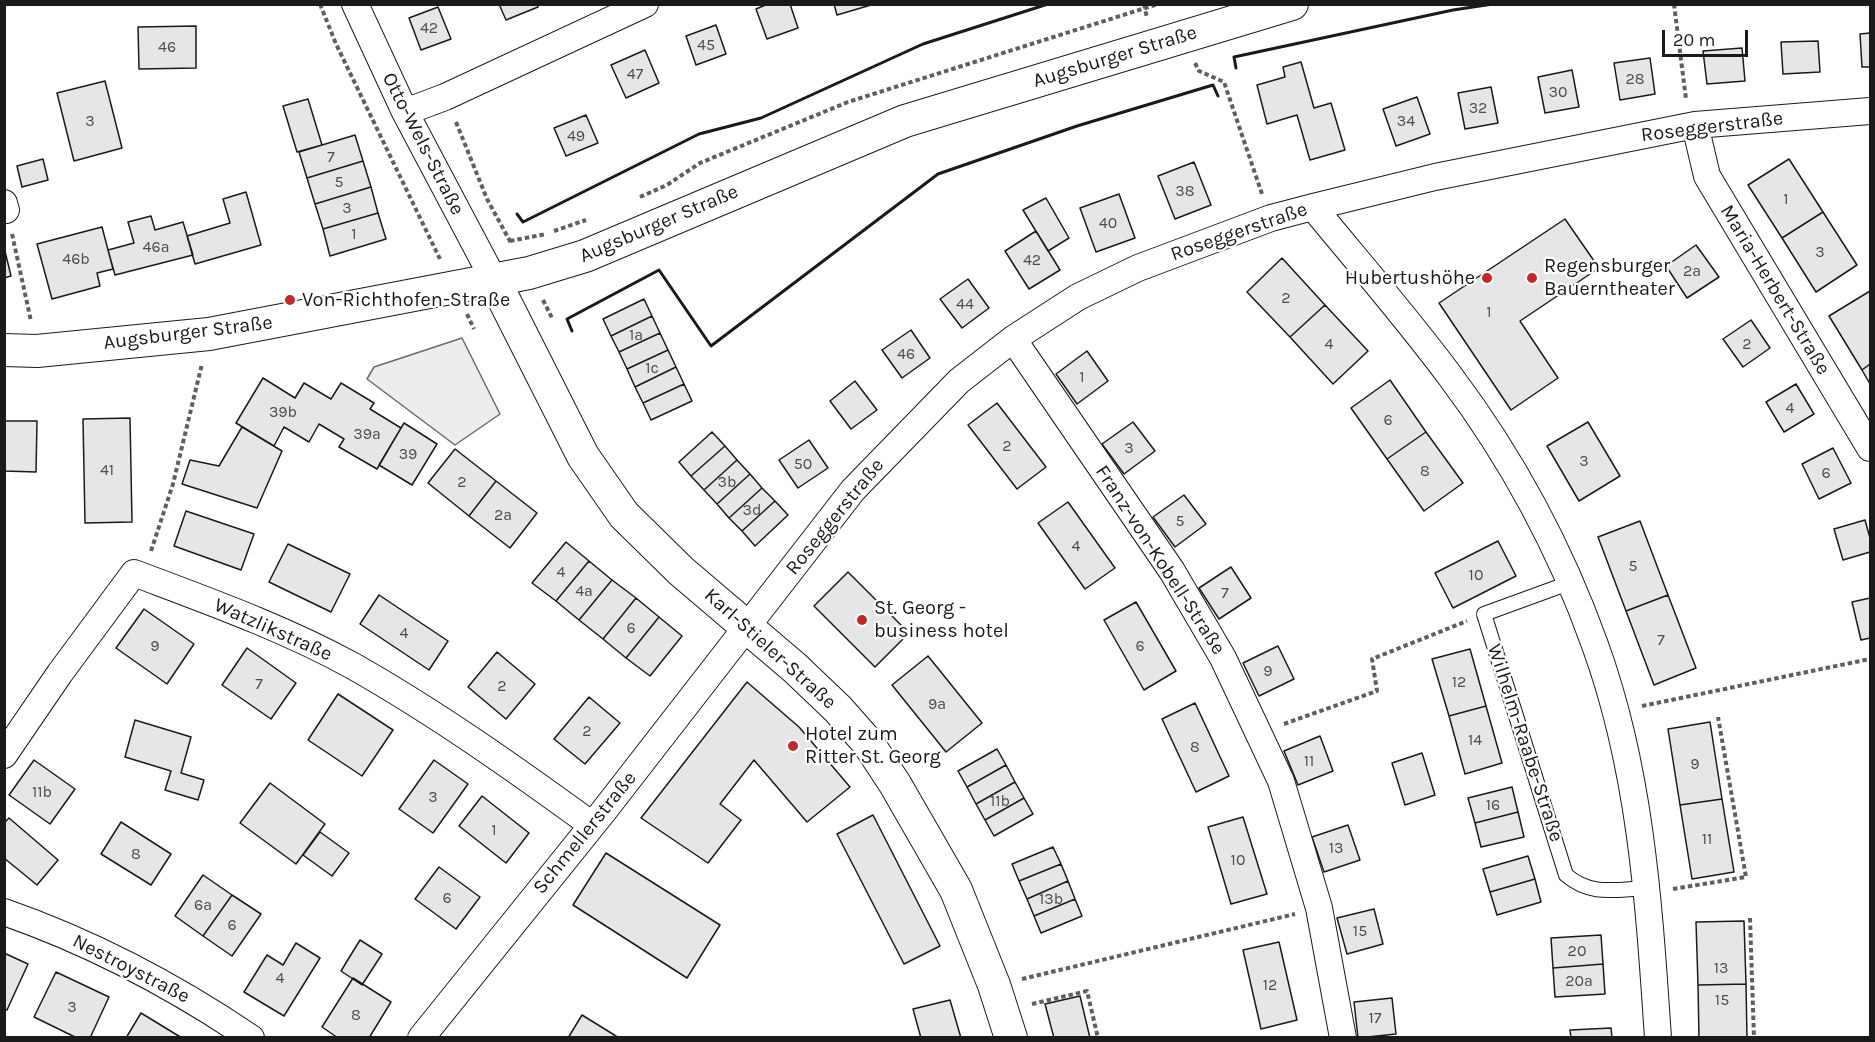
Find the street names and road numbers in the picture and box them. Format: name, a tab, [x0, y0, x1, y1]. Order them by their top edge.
street label: Augsburger Straße	[1030, 21, 1200, 93]
street label: Otto-Wels-Straße	[377, 69, 469, 219]
street label: Roseggerstraße	[1640, 106, 1784, 148]
street label: Augsburger Straße	[576, 180, 742, 268]
street label: Roseggerstraße	[1168, 197, 1310, 267]
street label: Maria-Herbert-Straße	[1715, 201, 1835, 379]
street label: Augsburger Straße	[102, 311, 274, 355]
street label: Roseggerstraße	[781, 454, 889, 580]
street label: Franz-von-Kobell-Straße	[1090, 461, 1230, 659]
street label: Karl-Stieler-Straße	[699, 583, 841, 715]
street label: Watzlikstraße	[210, 593, 336, 667]
street label: Wilhelm-Raabe-Straße	[1482, 641, 1568, 845]
street label: Schmellerstraße	[528, 767, 642, 899]
street label: Nestroystraße	[68, 929, 194, 1009]

